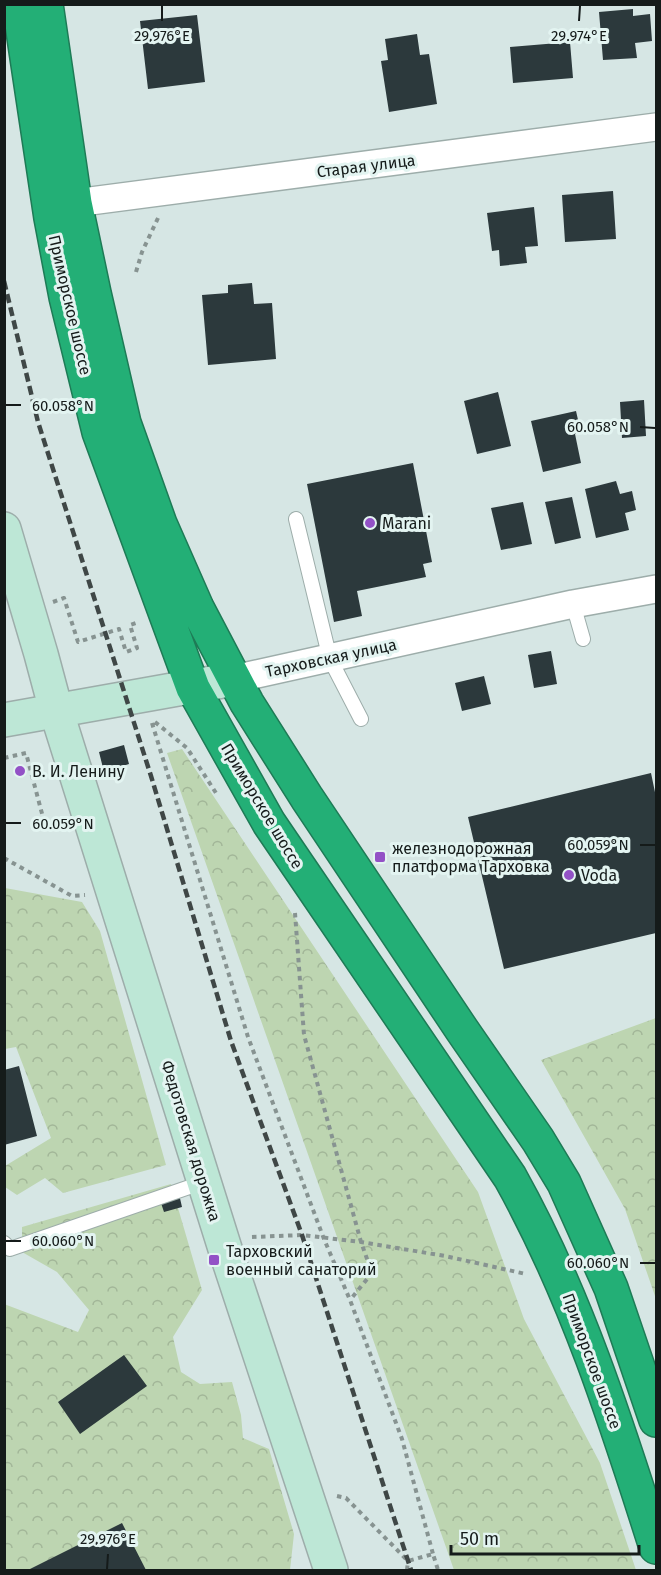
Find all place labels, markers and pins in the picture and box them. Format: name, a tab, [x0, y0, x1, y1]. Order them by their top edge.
place label: Marani	[382, 514, 431, 533]
marker: Marani	[363, 516, 377, 530]
place label: В. И. Ленину	[32, 762, 125, 781]
marker: В. И. Ленину	[13, 764, 27, 778]
place label: железнодорожная платформа Тарховка	[392, 839, 550, 876]
marker: железнодорожная платформа Тарховка	[373, 850, 387, 864]
place label: Voda	[581, 866, 617, 885]
marker: Voda	[562, 868, 576, 882]
place label: Тарховский военный санаторий	[226, 1242, 377, 1279]
marker: Тарховский военный санаторий	[207, 1253, 221, 1267]

